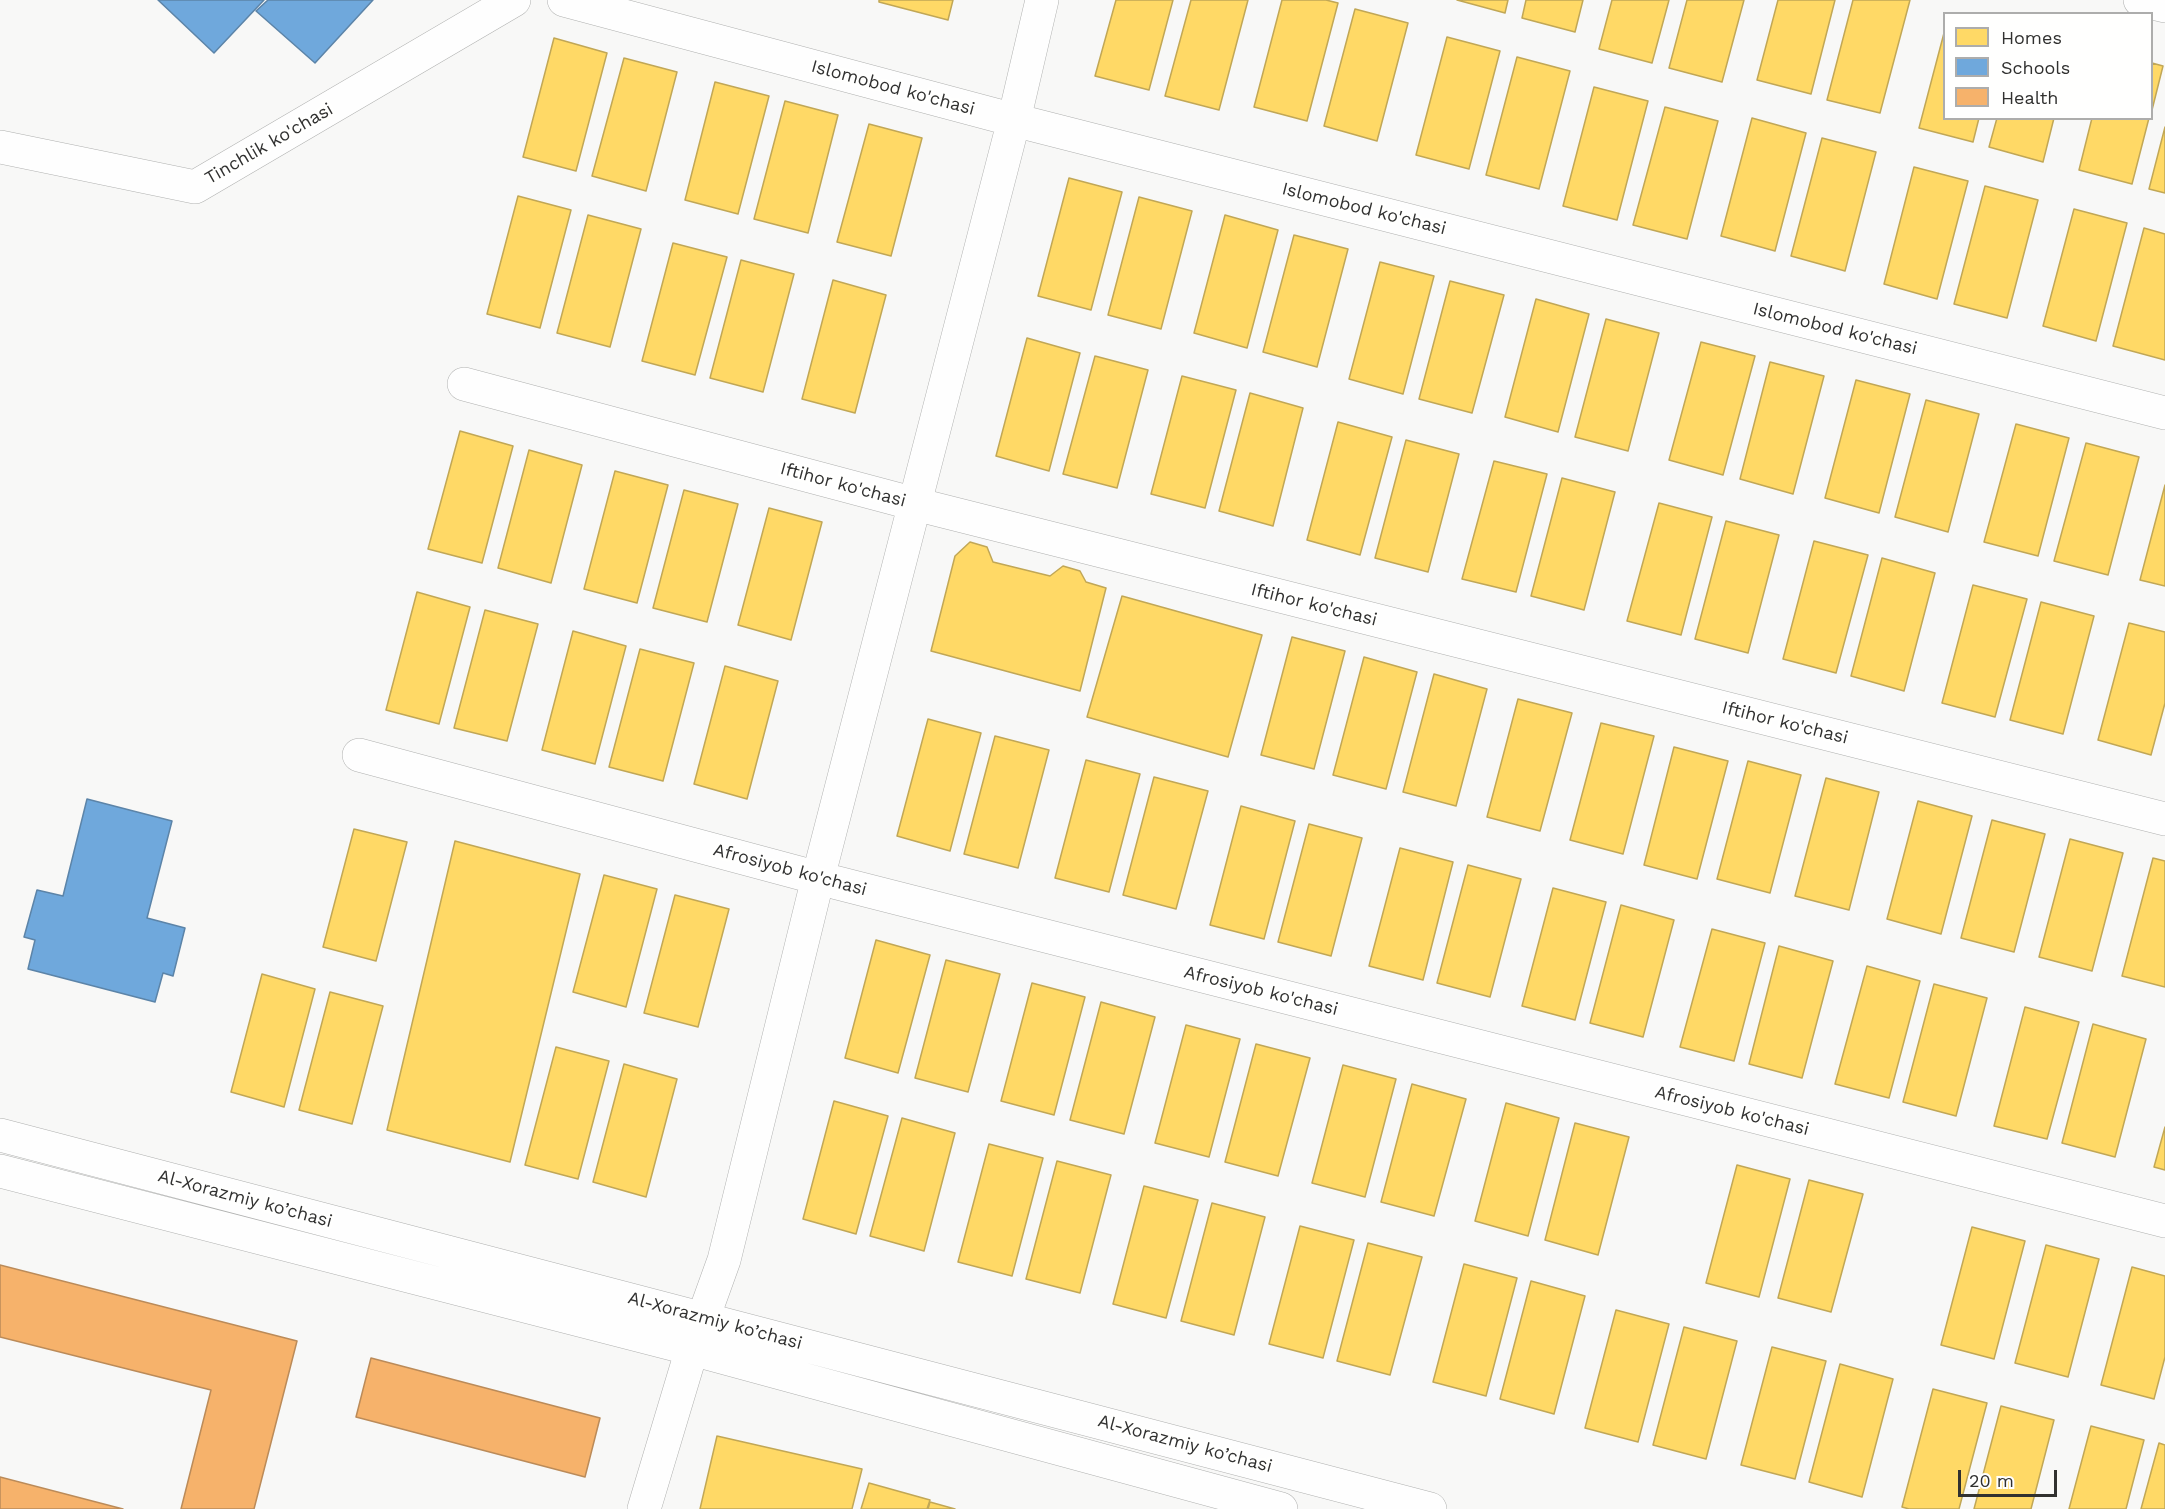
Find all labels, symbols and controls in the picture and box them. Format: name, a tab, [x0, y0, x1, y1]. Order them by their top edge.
legend	[1943, 12, 2153, 120]
text: Homes	[2001, 27, 2062, 48]
street label: Islomobod ko'chasi	[809, 56, 977, 120]
text: Schools	[2001, 57, 2070, 78]
text: Health	[2001, 87, 2058, 108]
street label: Tinchlik ko'chasi	[201, 99, 337, 189]
street label: Islomobod ko'chasi	[1280, 178, 1448, 240]
street label: Islomobod ko'chasi	[1751, 298, 1919, 360]
street label: Iftihor ko'chasi	[778, 458, 908, 512]
street label: Iftihor ko'chasi	[1249, 579, 1379, 631]
street label: Iftihor ko'chasi	[1720, 697, 1850, 749]
street label: Afrosiyob ko'chasi	[711, 839, 869, 901]
street label: Afrosiyob ko'chasi	[1182, 961, 1340, 1021]
street label: Afrosiyob ko'chasi	[1653, 1081, 1811, 1141]
street label: Al-Xorazmiy ko’chasi	[156, 1165, 334, 1233]
street label: Al-Xorazmiy ko’chasi	[626, 1287, 804, 1355]
street label: Al-Xorazmiy ko’chasi	[1096, 1410, 1274, 1478]
scale bar	[1961, 1458, 2060, 1496]
text: 20 m	[1969, 1470, 2014, 1491]

